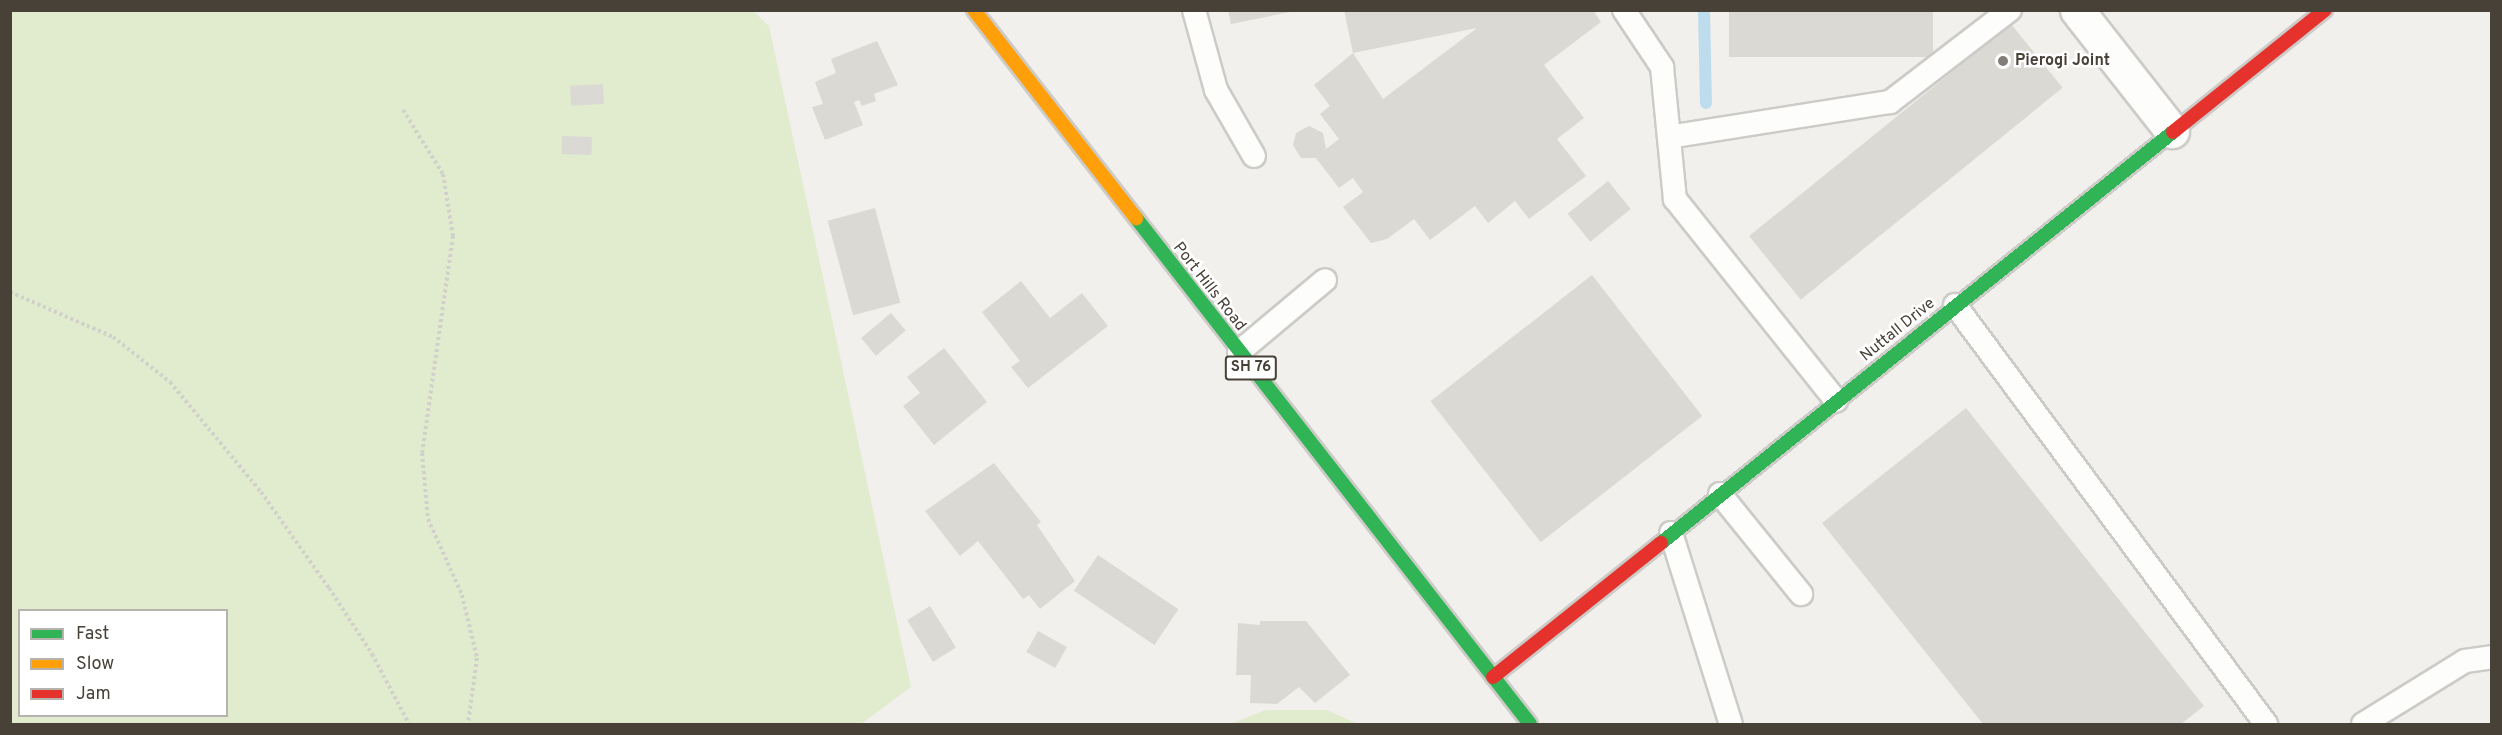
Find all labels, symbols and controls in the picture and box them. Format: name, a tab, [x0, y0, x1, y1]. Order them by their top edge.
place label: Pierogi Joint	[2015, 51, 2110, 71]
marker: Pierogi Joint	[1996, 54, 2010, 68]
street label: Port Hills Road	[1168, 239, 1250, 335]
street label: Nuttall Drive	[1857, 294, 1939, 366]
road number: SH 76	[1224, 356, 1278, 380]
legend	[18, 609, 228, 717]
text: Fast	[76, 623, 109, 646]
text: Slow	[76, 653, 114, 676]
text: Jam	[76, 683, 111, 706]

